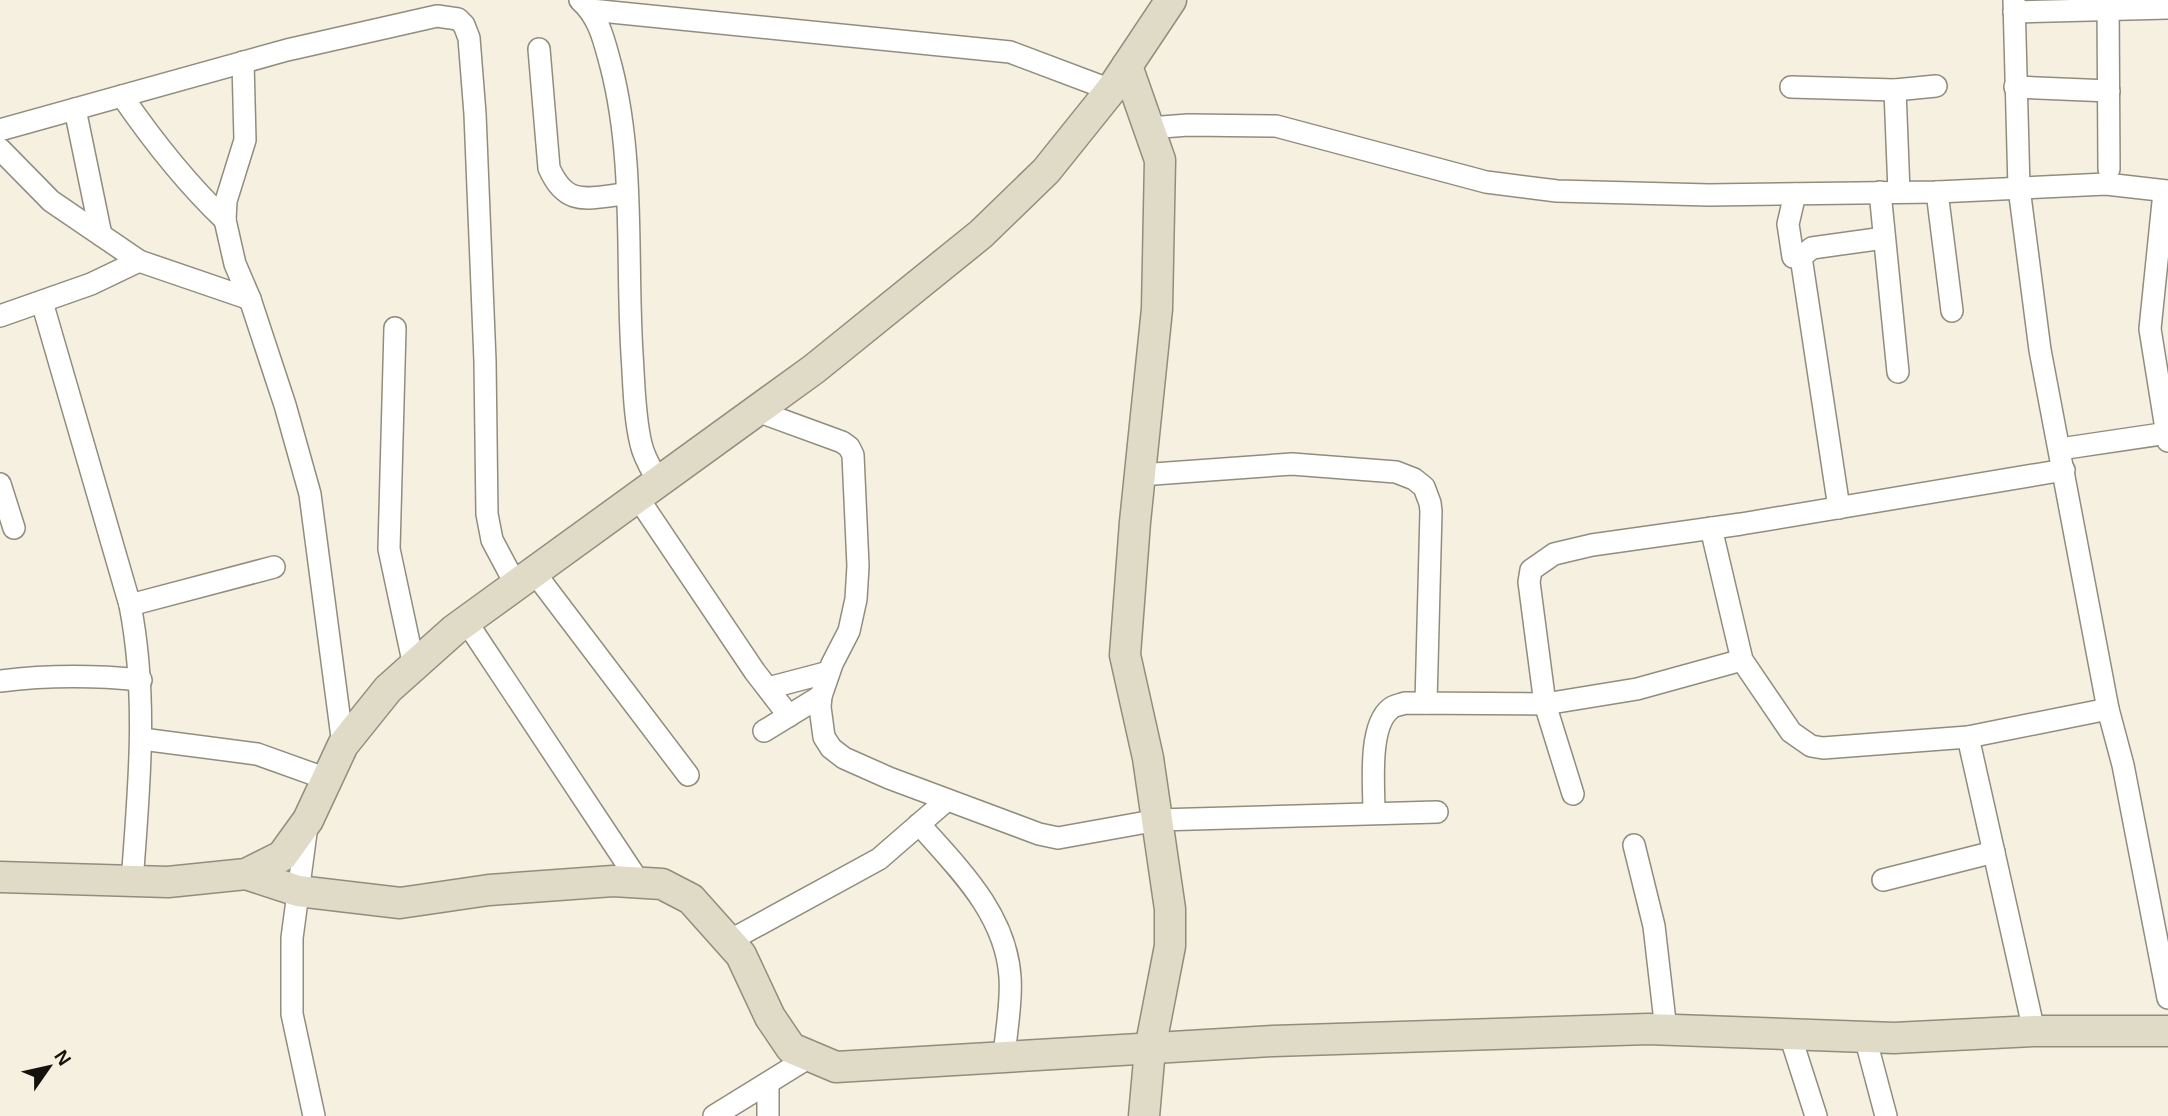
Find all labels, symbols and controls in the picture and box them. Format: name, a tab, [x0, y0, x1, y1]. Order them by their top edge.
north arrow	[14, 1032, 84, 1102]
text: N	[50, 1046, 75, 1069]

